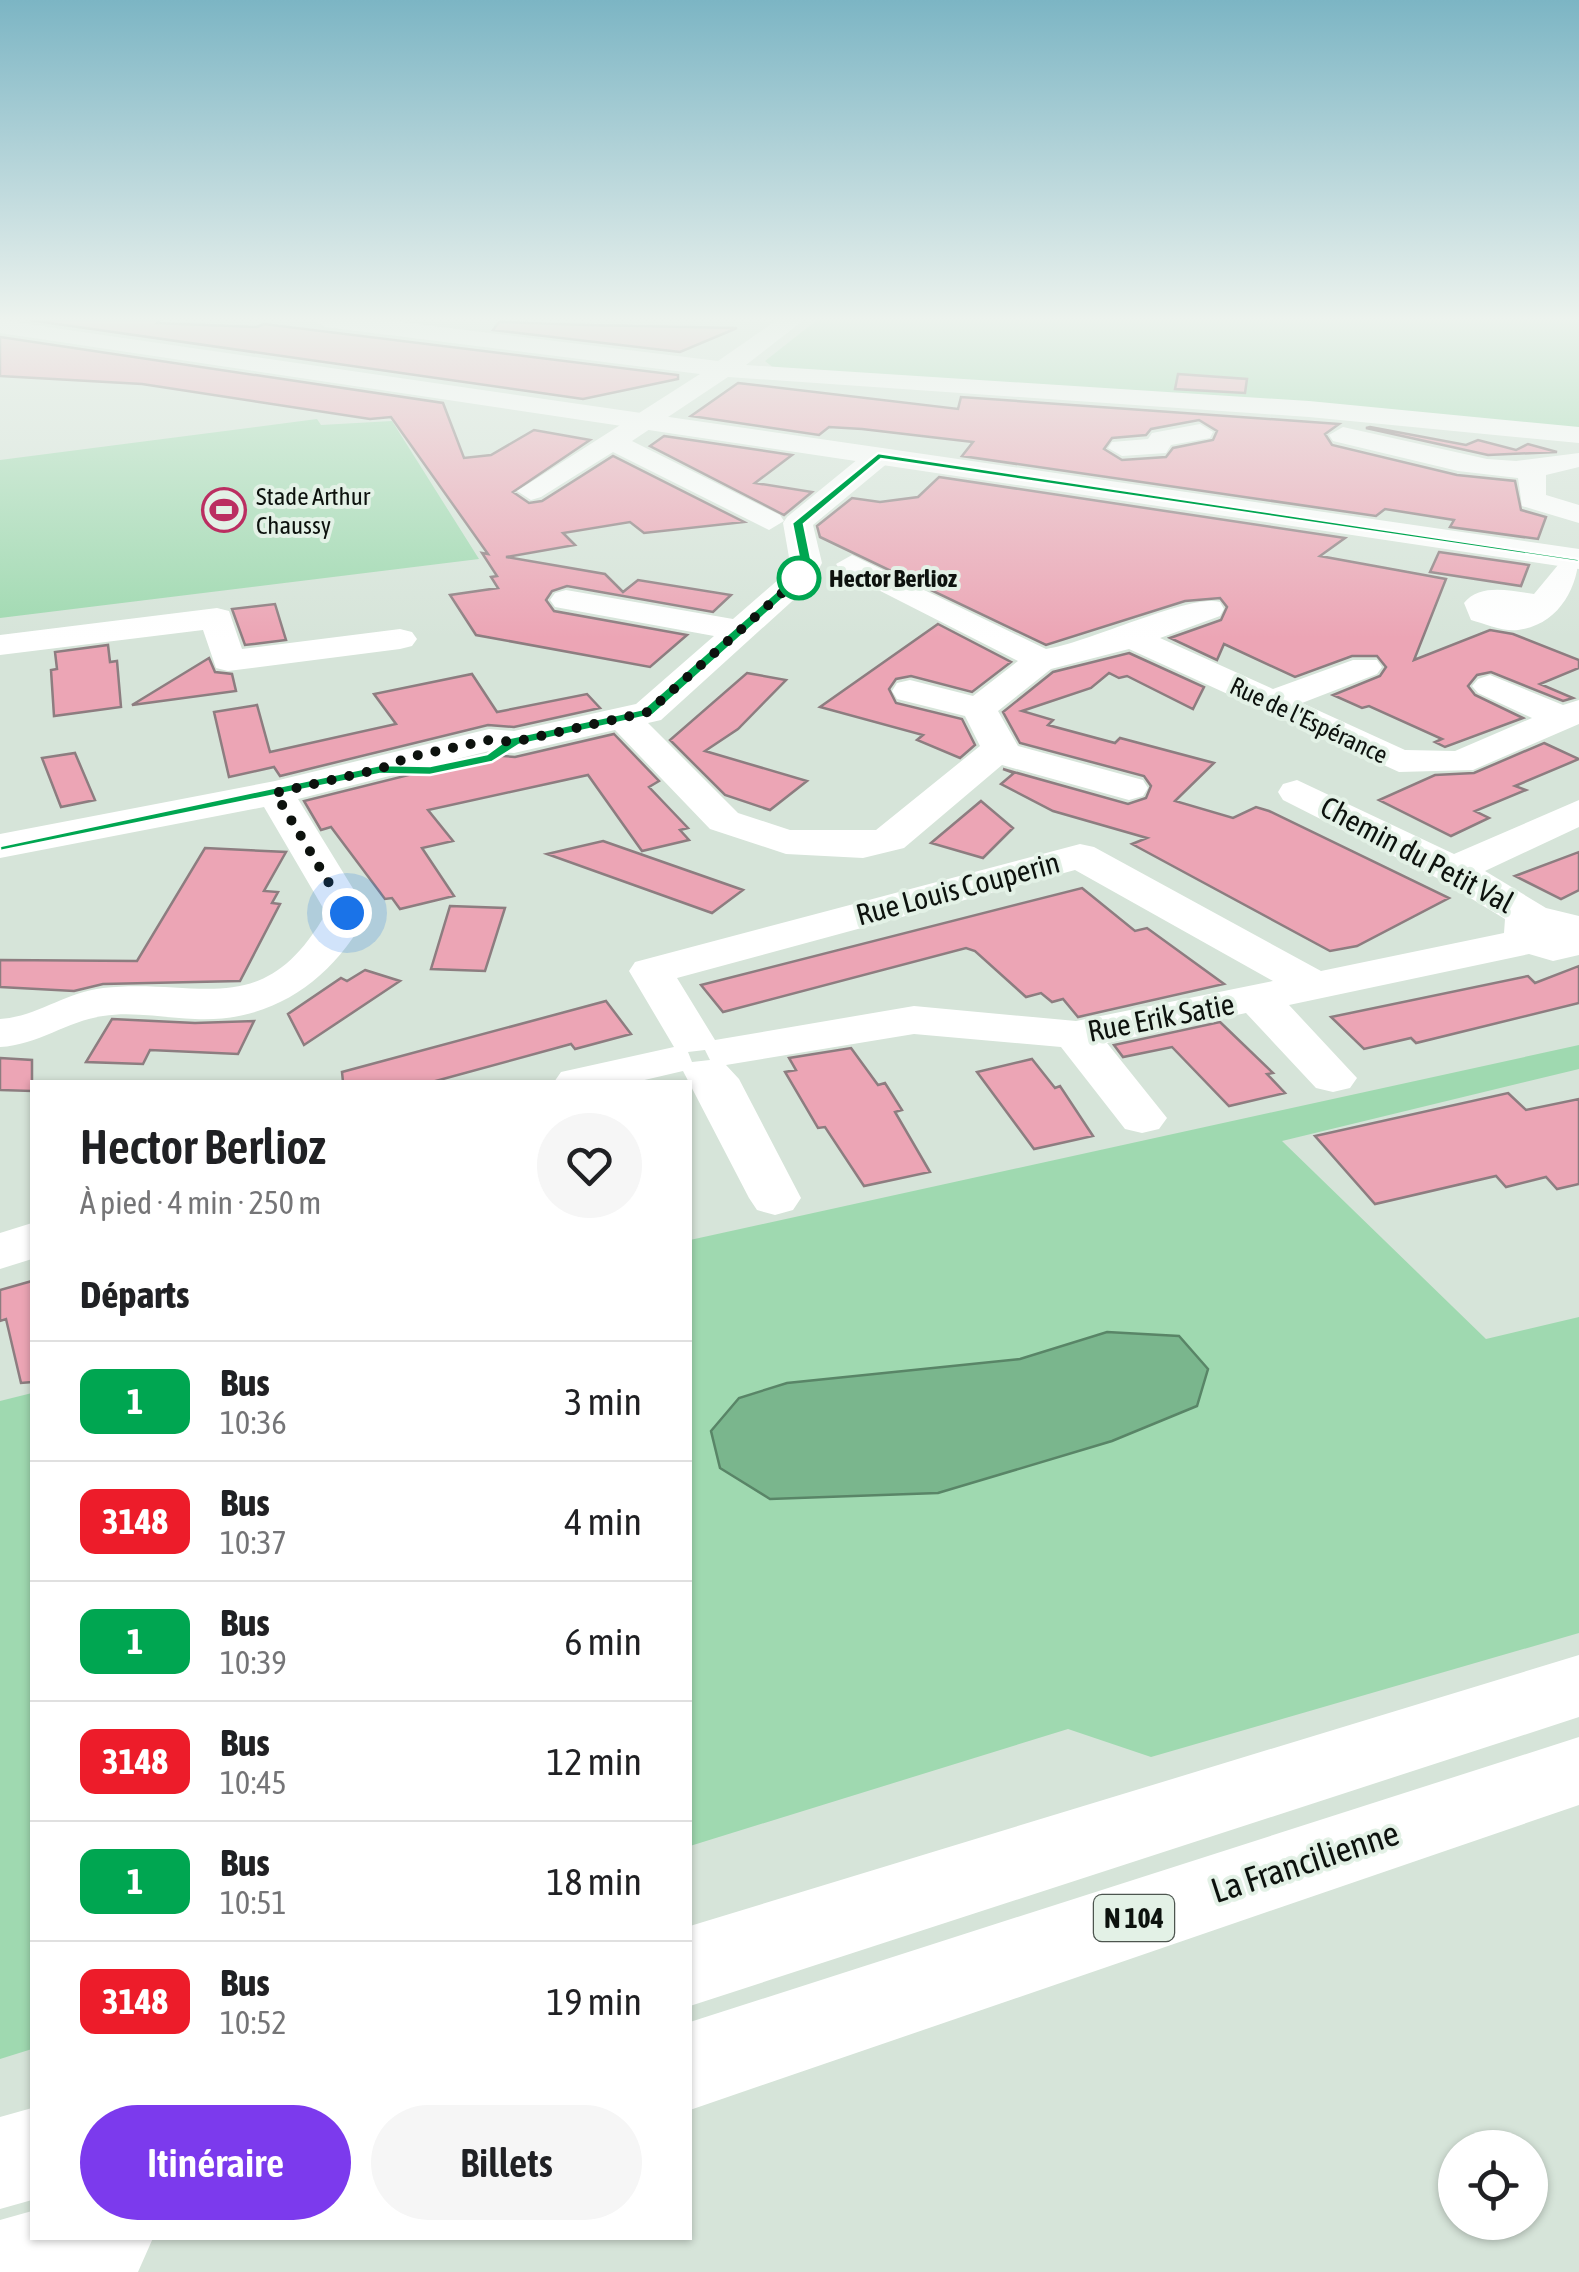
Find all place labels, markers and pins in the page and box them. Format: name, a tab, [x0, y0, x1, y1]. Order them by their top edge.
place label: Stade Arthur Chaussy	[256, 482, 371, 539]
sports icon: Stade Arthur Chaussy	[201, 487, 247, 533]
marker: Hector Berlioz	[778, 557, 820, 599]
place label: Hector Berlioz	[829, 564, 957, 592]

